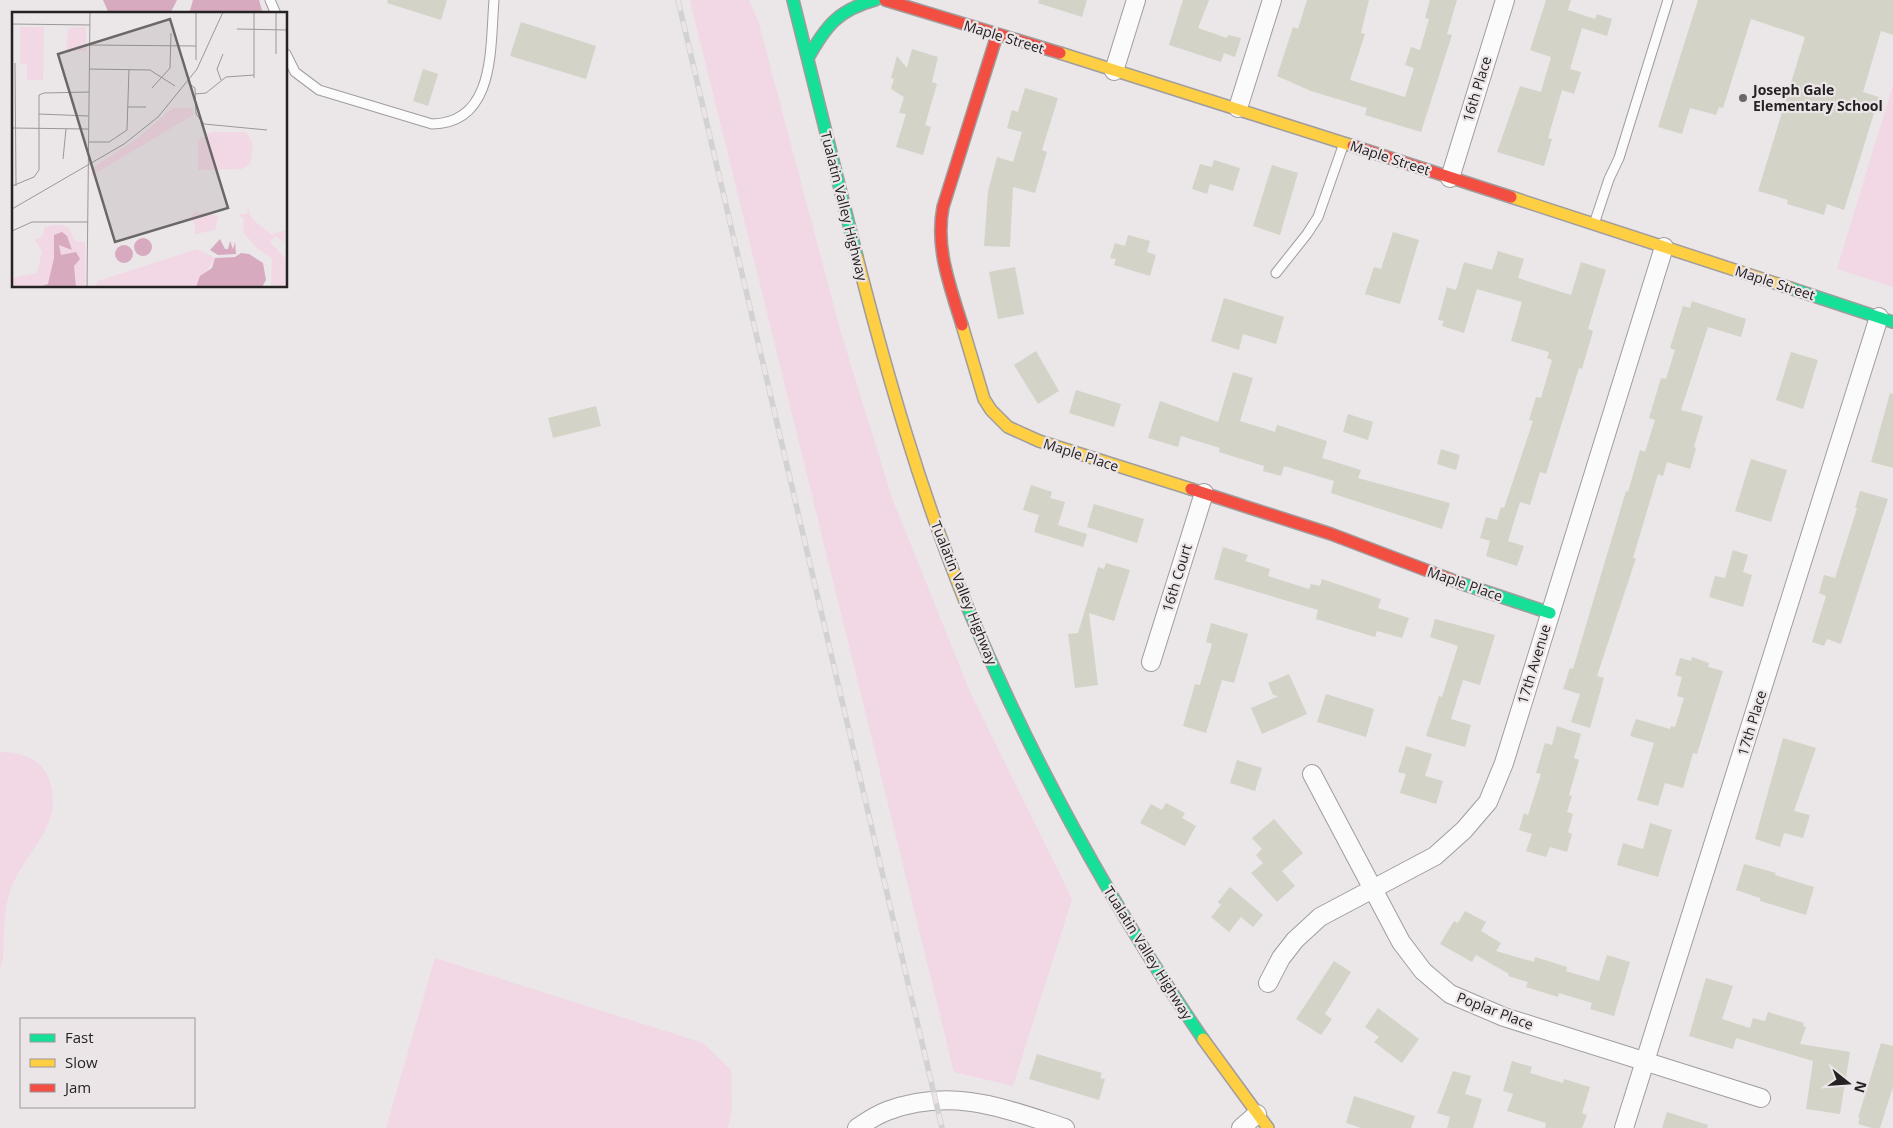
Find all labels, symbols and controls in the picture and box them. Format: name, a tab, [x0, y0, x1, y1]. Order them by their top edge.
inset map	[12, 12, 288, 288]
street label: Maple Street	[962, 15, 1047, 58]
street label: 16th Place	[1458, 54, 1496, 124]
place label: Joseph Gale Elementary School	[1751, 80, 1883, 115]
marker: Joseph Gale Elementary School	[1737, 92, 1749, 104]
street label: Tualatin Valley Highway	[817, 129, 873, 284]
street label: Maple Street	[1348, 136, 1433, 179]
street label: Maple Street	[1733, 261, 1818, 304]
street label: Maple Place	[1041, 433, 1121, 476]
street label: Tualatin Valley Highway	[927, 518, 1002, 668]
street label: 16th Court	[1157, 542, 1196, 614]
street label: Maple Place	[1425, 562, 1505, 605]
street label: 17th Avenue	[1512, 622, 1555, 706]
street label: 17th Place	[1733, 688, 1771, 758]
street label: Tualatin Valley Highway	[1100, 883, 1198, 1024]
street label: Poplar Place	[1454, 987, 1536, 1034]
legend	[20, 1018, 195, 1108]
text: Fast	[65, 1027, 94, 1047]
text: Slow	[65, 1052, 98, 1072]
north arrow	[1823, 1058, 1873, 1108]
text: Jam	[63, 1077, 91, 1097]
text: N	[1850, 1079, 1872, 1095]

